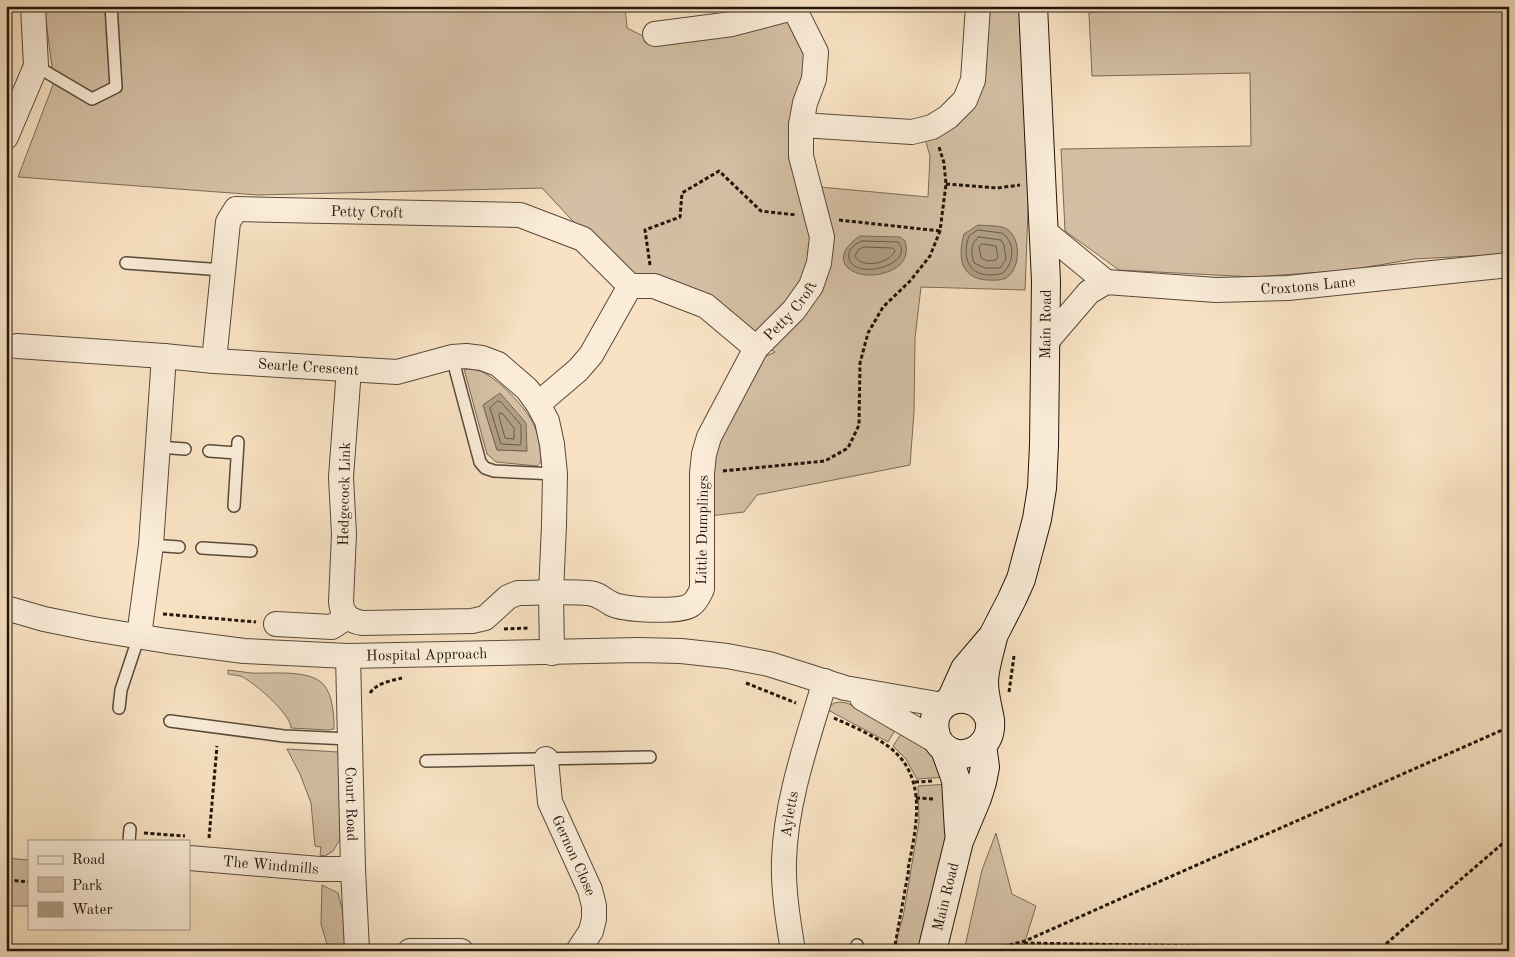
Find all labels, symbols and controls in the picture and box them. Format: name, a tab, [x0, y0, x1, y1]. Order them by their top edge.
street label: Petty Croft	[330, 205, 404, 222]
street label: Croxtons Lane	[1260, 275, 1356, 298]
street label: Petty Croft	[762, 280, 821, 344]
street label: Main Road	[1039, 289, 1055, 359]
street label: Searle Crescent	[257, 358, 359, 379]
street label: Hedgecock Link	[337, 442, 354, 546]
street label: Little Dumplings	[695, 475, 712, 585]
street label: Hospital Approach	[366, 647, 488, 665]
street label: Court Road	[342, 767, 358, 842]
street label: Ayletts	[780, 790, 802, 838]
street label: Gernon Close	[548, 814, 597, 898]
legend	[28, 840, 190, 930]
text: Road	[72, 853, 106, 868]
street label: The Windmills	[222, 855, 319, 878]
street label: Main Road	[931, 861, 962, 933]
text: Park	[72, 879, 103, 894]
text: Water	[72, 903, 113, 918]

